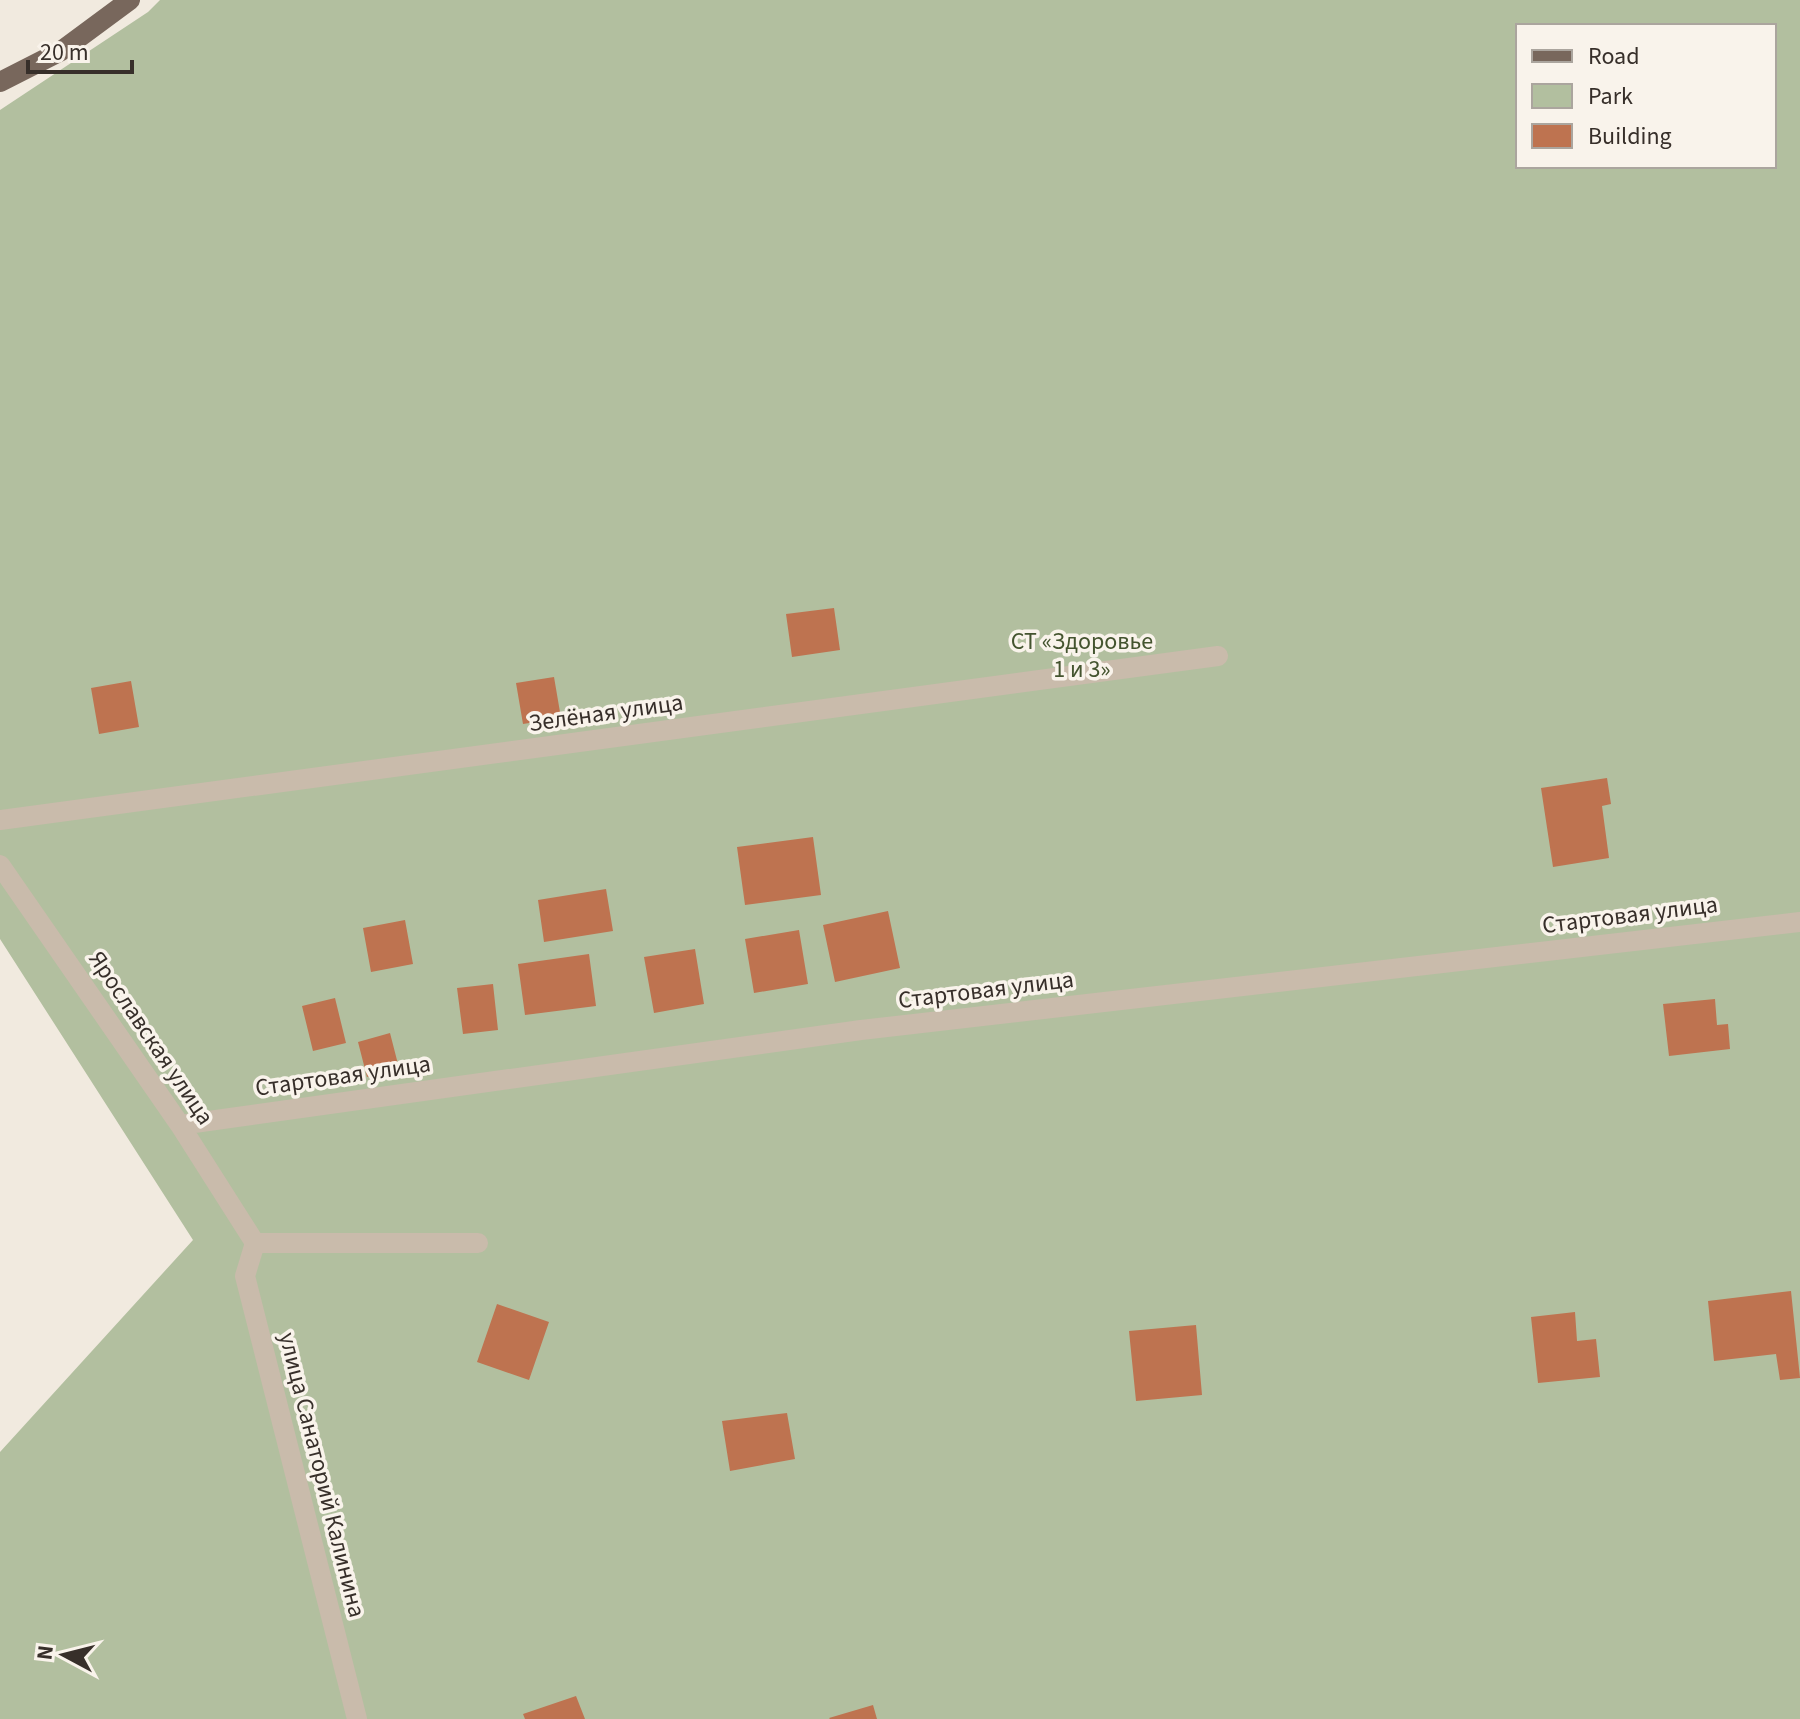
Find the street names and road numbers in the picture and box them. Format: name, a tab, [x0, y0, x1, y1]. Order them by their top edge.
street label: Зелёная улица	[527, 685, 685, 741]
street label: Стартовая улица	[1540, 887, 1720, 943]
street label: Ярославская улица	[80, 944, 222, 1132]
street label: Стартовая улица	[896, 962, 1076, 1018]
street label: Стартовая улица	[253, 1046, 433, 1106]
street label: улица Санаторий Калинина	[270, 1329, 374, 1621]

